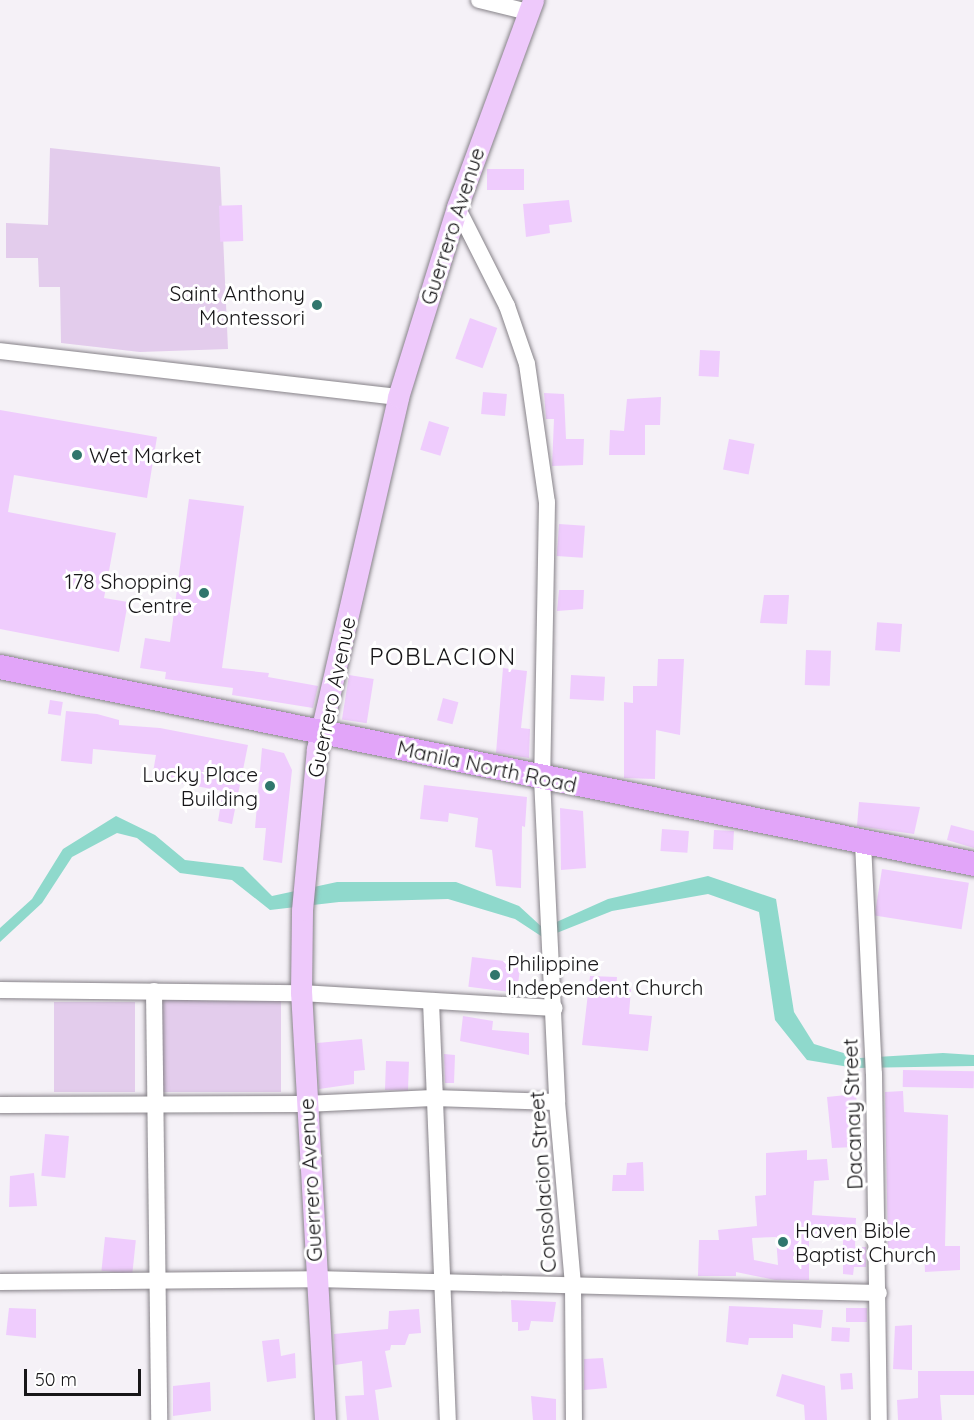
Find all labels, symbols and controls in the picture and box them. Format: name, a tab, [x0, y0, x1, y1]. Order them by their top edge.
street label: Guerrero Avenue	[415, 144, 489, 308]
place label: Saint Anthony Montessori	[170, 280, 305, 330]
marker: Saint Anthony Montessori	[310, 298, 324, 312]
place label: Wet Market	[89, 442, 202, 468]
marker: Wet Market	[70, 448, 84, 462]
place label: 178 Shopping Centre	[65, 568, 192, 618]
marker: 178 Shopping Centre	[197, 586, 211, 600]
street label: Guerrero Avenue	[302, 614, 360, 780]
district label: POBLACION	[369, 643, 517, 671]
street label: Manila North Road	[395, 735, 579, 797]
place label: Lucky Place Building	[142, 761, 258, 811]
marker: Lucky Place Building	[263, 779, 277, 793]
place label: Philippine Independent Church	[507, 950, 703, 1000]
marker: Philippine Independent Church	[488, 968, 502, 982]
street label: Dacanay Street	[837, 1038, 867, 1190]
street label: Consolacion Street	[523, 1090, 561, 1274]
street label: Guerrero Avenue	[293, 1098, 327, 1262]
place label: Haven Bible Baptist Church	[795, 1217, 936, 1267]
marker: Haven Bible Baptist Church	[776, 1235, 790, 1249]
scale bar	[27, 1357, 144, 1395]
text: 50 m	[35, 1368, 77, 1391]

